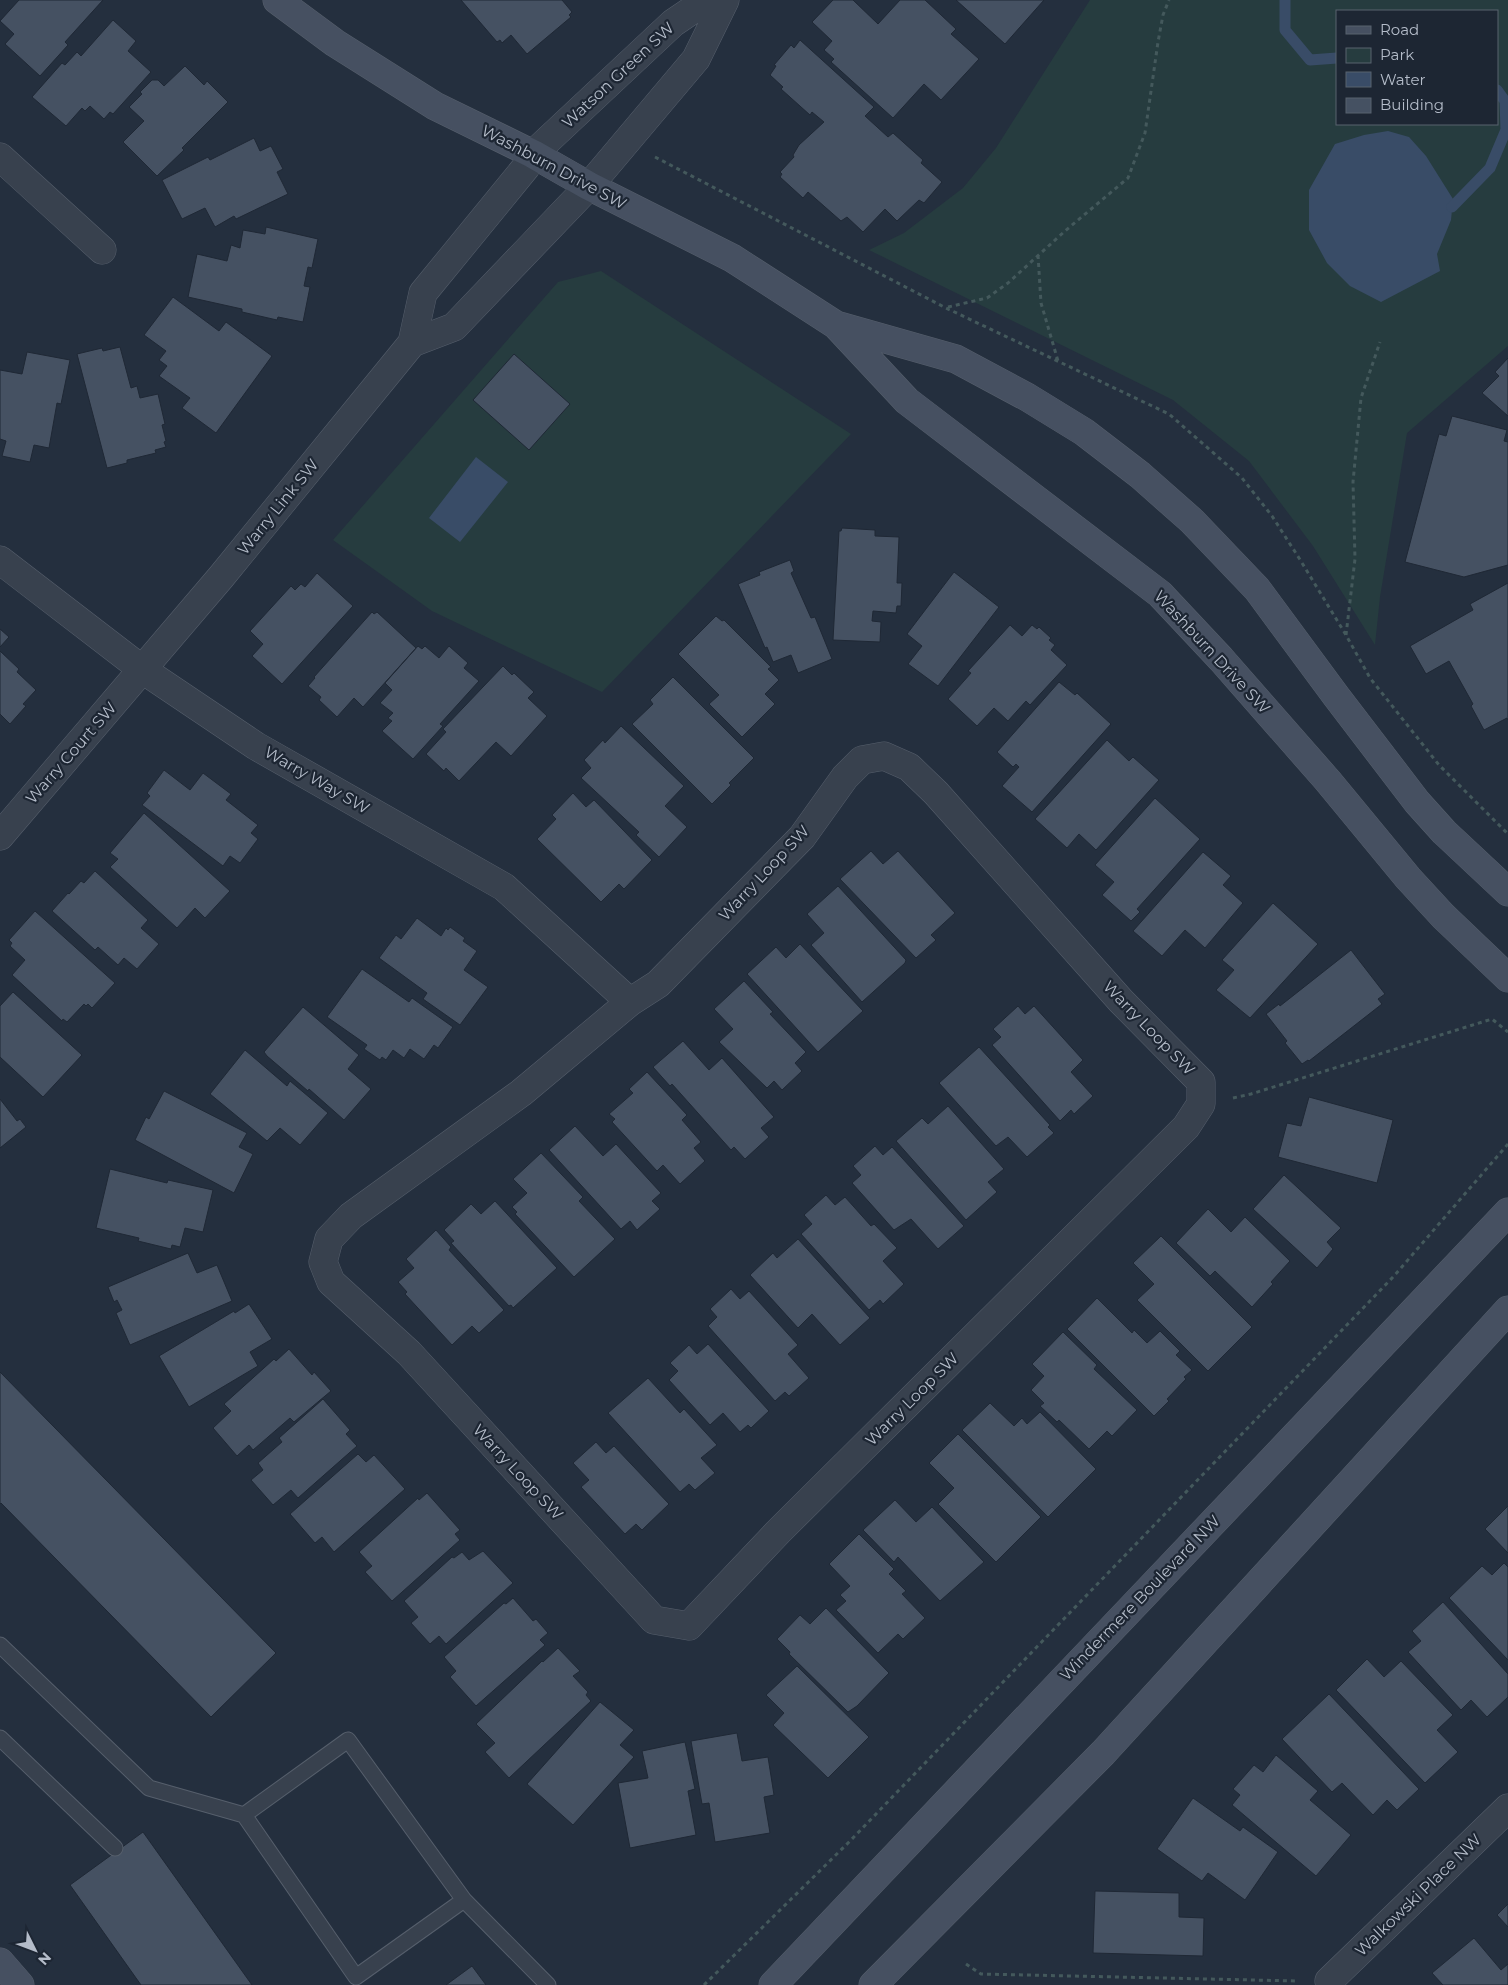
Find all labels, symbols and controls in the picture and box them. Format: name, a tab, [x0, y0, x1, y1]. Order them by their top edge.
legend	[1336, 10, 1498, 125]
street label: Watson Green SW	[558, 18, 678, 132]
text: Road	[1380, 20, 1419, 39]
text: Park	[1380, 45, 1414, 64]
text: Water	[1380, 70, 1426, 89]
text: Building	[1380, 95, 1444, 114]
street label: Washburn Drive SW	[478, 121, 630, 213]
street label: Warry Link SW	[234, 455, 323, 559]
street label: Washburn Drive SW	[1150, 586, 1274, 718]
street label: Warry Court SW	[22, 698, 120, 808]
street label: Warry Way SW	[261, 742, 373, 818]
street label: Warry Loop SW	[715, 821, 813, 925]
street label: Warry Loop SW	[1099, 977, 1199, 1079]
street label: Warry Loop SW	[862, 1348, 963, 1449]
street label: Warry Loop SW	[469, 1420, 567, 1524]
street label: Windermere Boulevard NW	[1056, 1511, 1224, 1685]
street label: Walkowski Place NW	[1351, 1830, 1485, 1960]
north arrow	[10, 1925, 60, 1975]
text: N	[34, 1948, 55, 1969]

